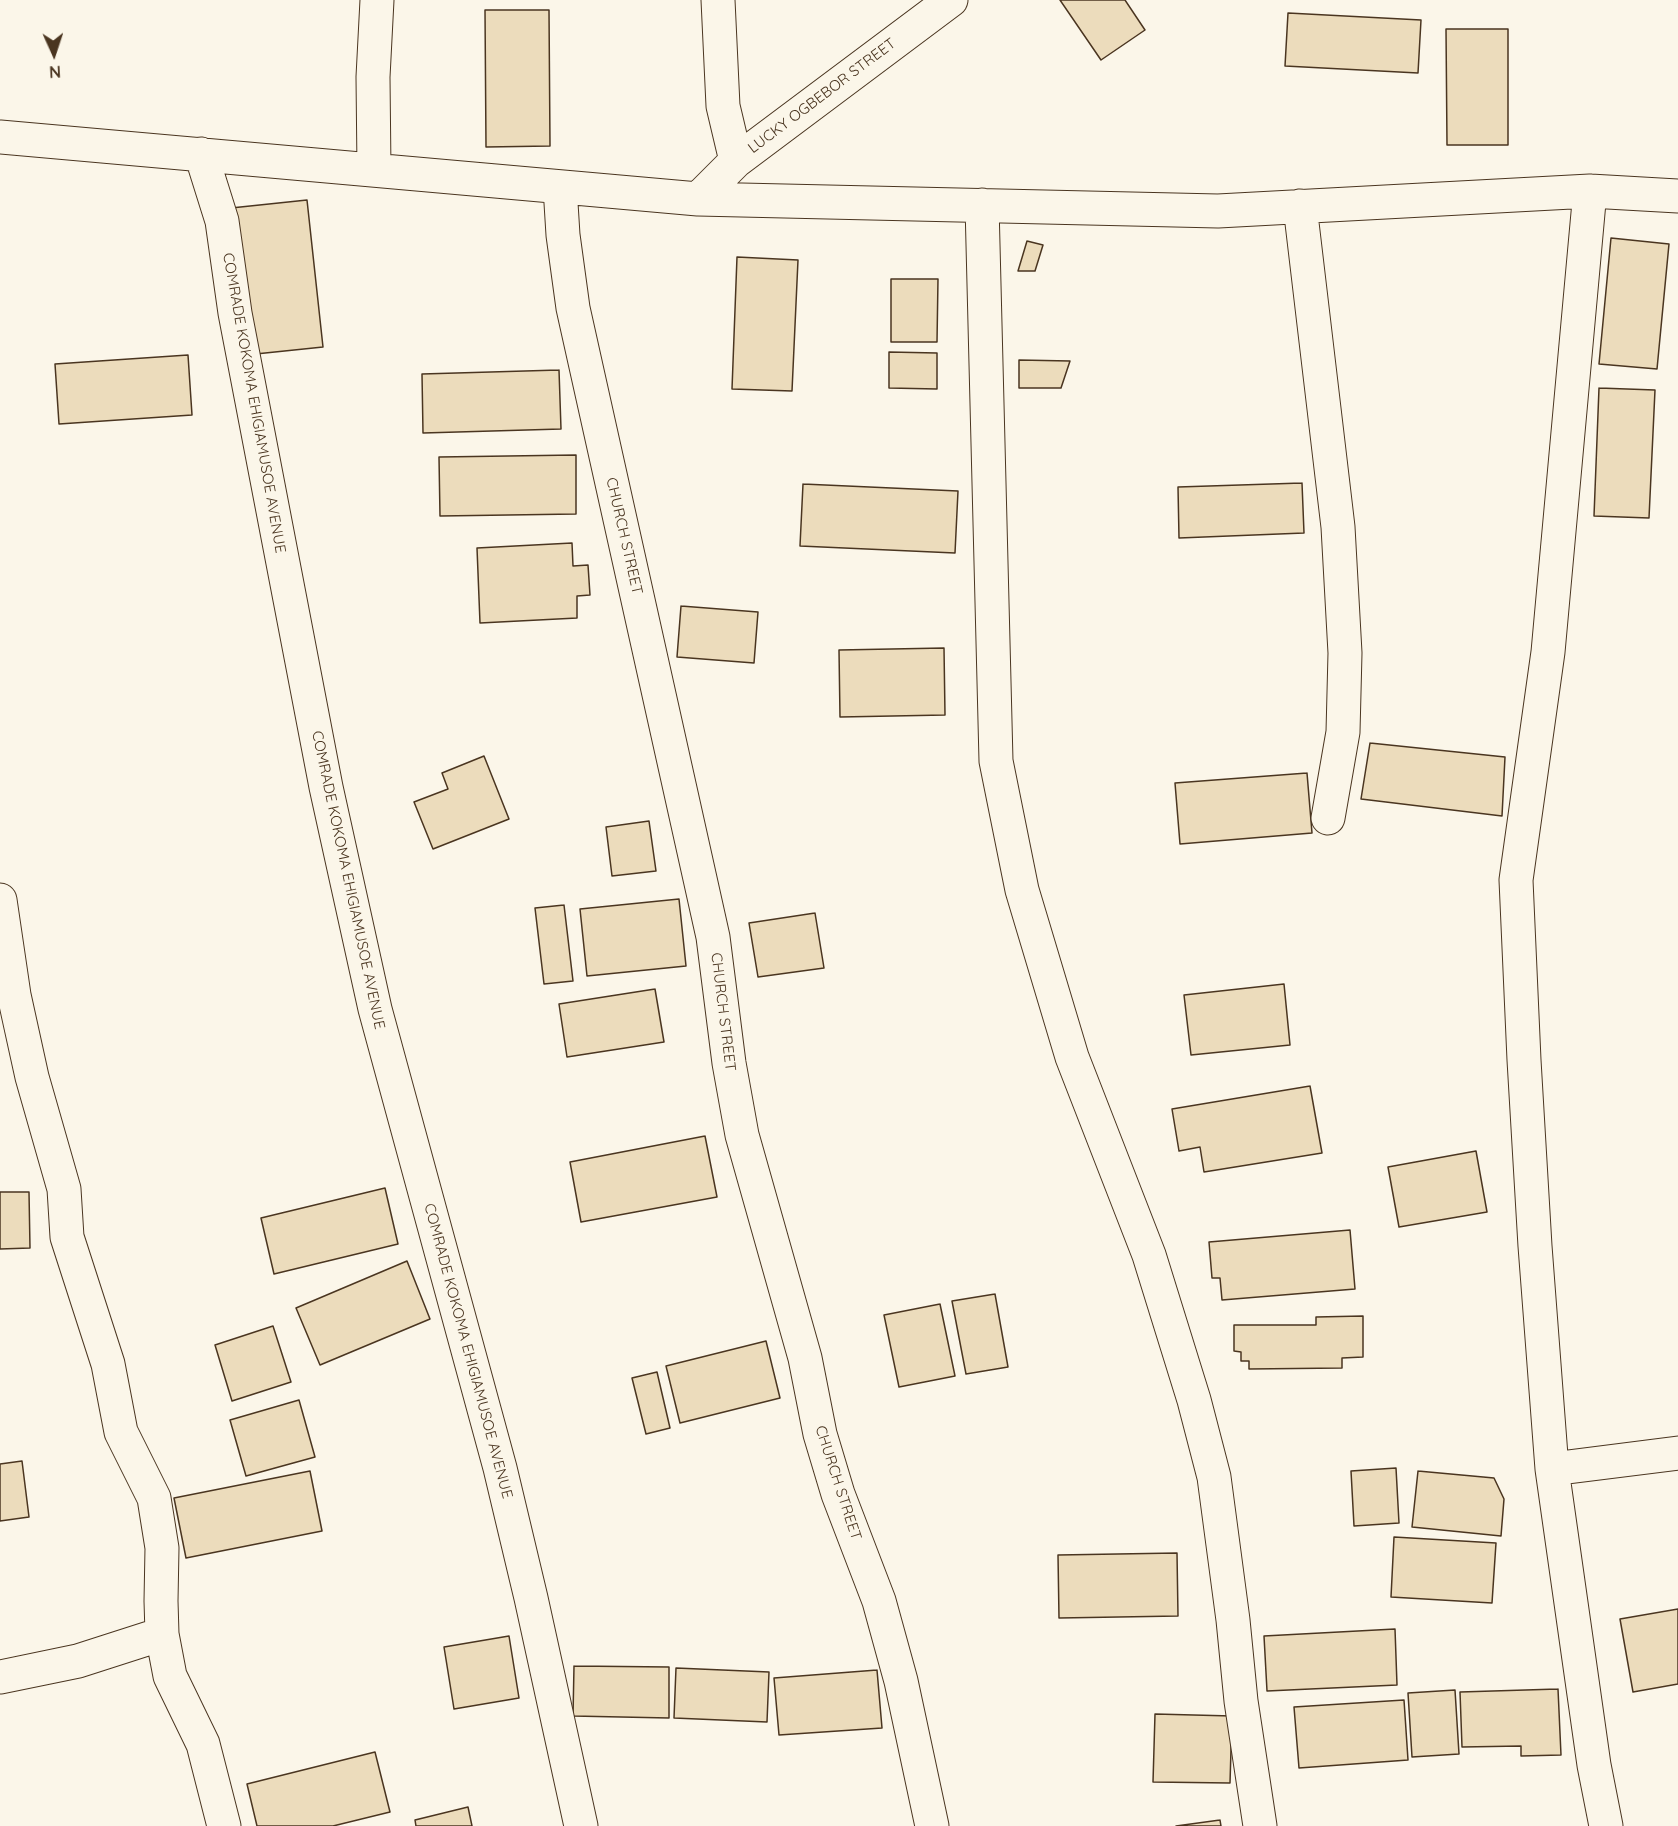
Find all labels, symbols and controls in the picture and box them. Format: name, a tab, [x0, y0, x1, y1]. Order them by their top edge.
north arrow	[24, 24, 84, 84]
street label: LUCKY OGBEBOR STREET	[745, 35, 899, 157]
text: N	[49, 62, 61, 82]
street label: COMRADE KOKOMA EHIGIAMUSOE AVENUE	[219, 251, 289, 555]
street label: CHURCH STREET	[602, 476, 646, 596]
street label: COMRADE KOKOMA EHIGIAMUSOE AVENUE	[308, 729, 388, 1031]
street label: CHURCH STREET	[707, 952, 739, 1072]
street label: COMRADE KOKOMA EHIGIAMUSOE AVENUE	[420, 1201, 516, 1501]
street label: CHURCH STREET	[811, 1423, 865, 1543]

